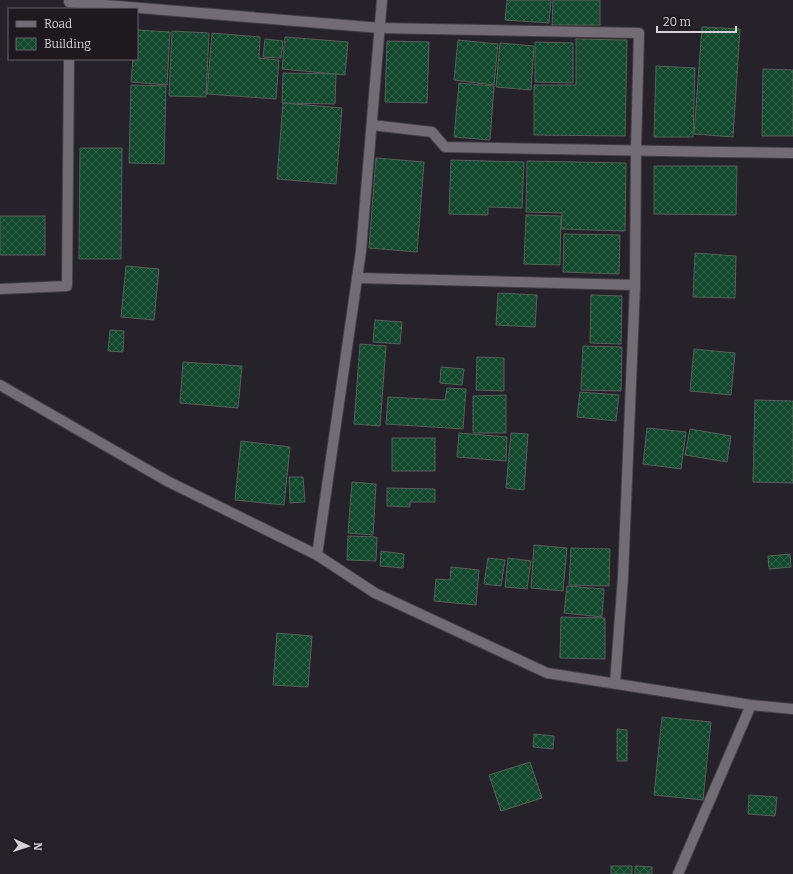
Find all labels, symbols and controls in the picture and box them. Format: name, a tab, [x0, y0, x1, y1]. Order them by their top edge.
legend	[8, 8, 138, 60]
scale bar	[657, 8, 736, 34]
text: 20 m	[663, 15, 692, 29]
text: Road	[44, 17, 72, 31]
text: Building	[44, 37, 91, 51]
north arrow	[8, 826, 48, 866]
text: N	[31, 842, 44, 852]

